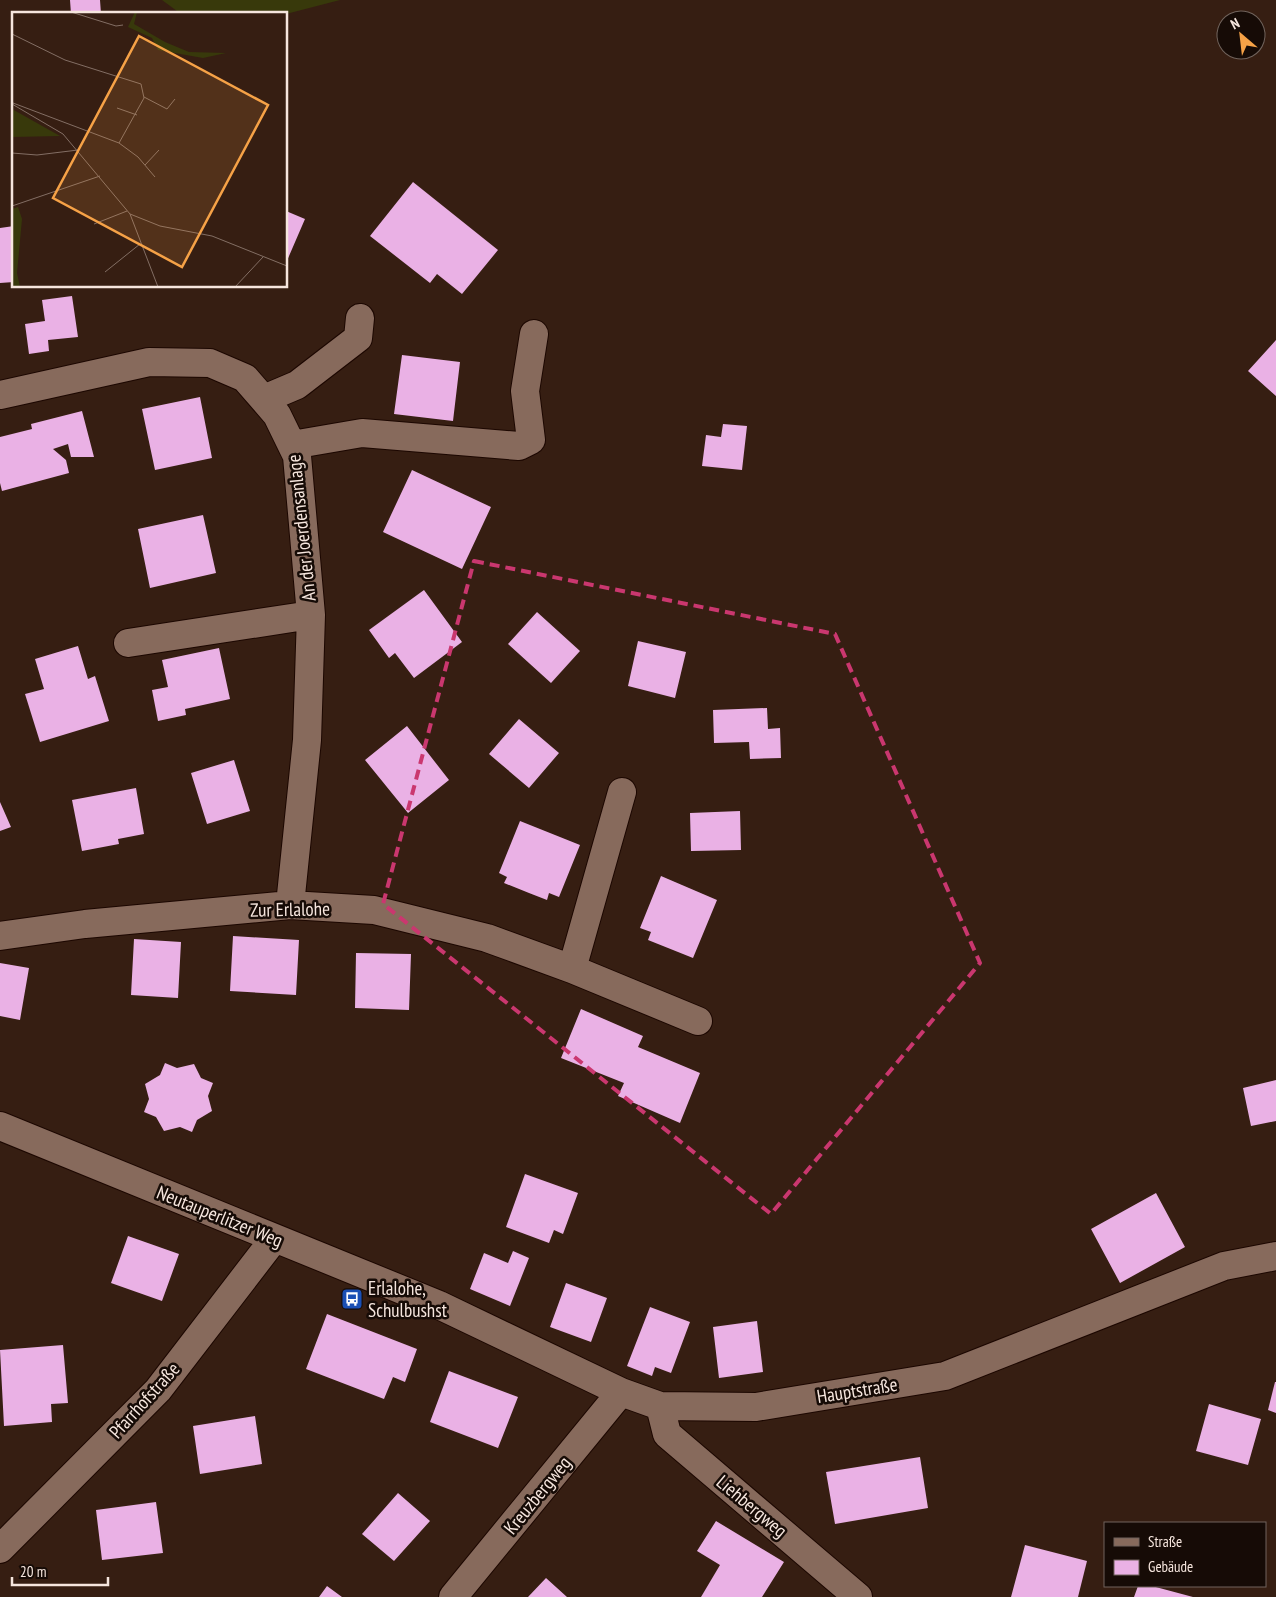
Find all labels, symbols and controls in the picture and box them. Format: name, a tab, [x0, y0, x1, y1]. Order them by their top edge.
north arrow	[1216, 10, 1266, 60]
inset map	[12, 12, 288, 288]
text: N	[1227, 14, 1242, 33]
street label: An der Joerdensanlage	[281, 453, 321, 603]
street label: Zur Erlalohe	[250, 896, 330, 922]
street label: Neutauperlitzer Weg	[153, 1180, 287, 1252]
place label: Erlalohe, Schulbushst	[368, 1276, 448, 1322]
bus stop icon: Erlalohe, Schulbushst	[340, 1287, 364, 1311]
street label: Pfarrhofstraße	[104, 1357, 185, 1443]
street label: Hauptstraße	[815, 1372, 899, 1408]
street label: Kreuzbergweg	[498, 1451, 576, 1539]
street label: Liehbergweg	[712, 1470, 792, 1542]
legend	[1104, 1522, 1266, 1587]
text: Straße	[1148, 1532, 1182, 1551]
scale bar	[12, 1554, 109, 1586]
text: Gebäude	[1148, 1557, 1193, 1576]
text: 20 m	[20, 1562, 46, 1581]

